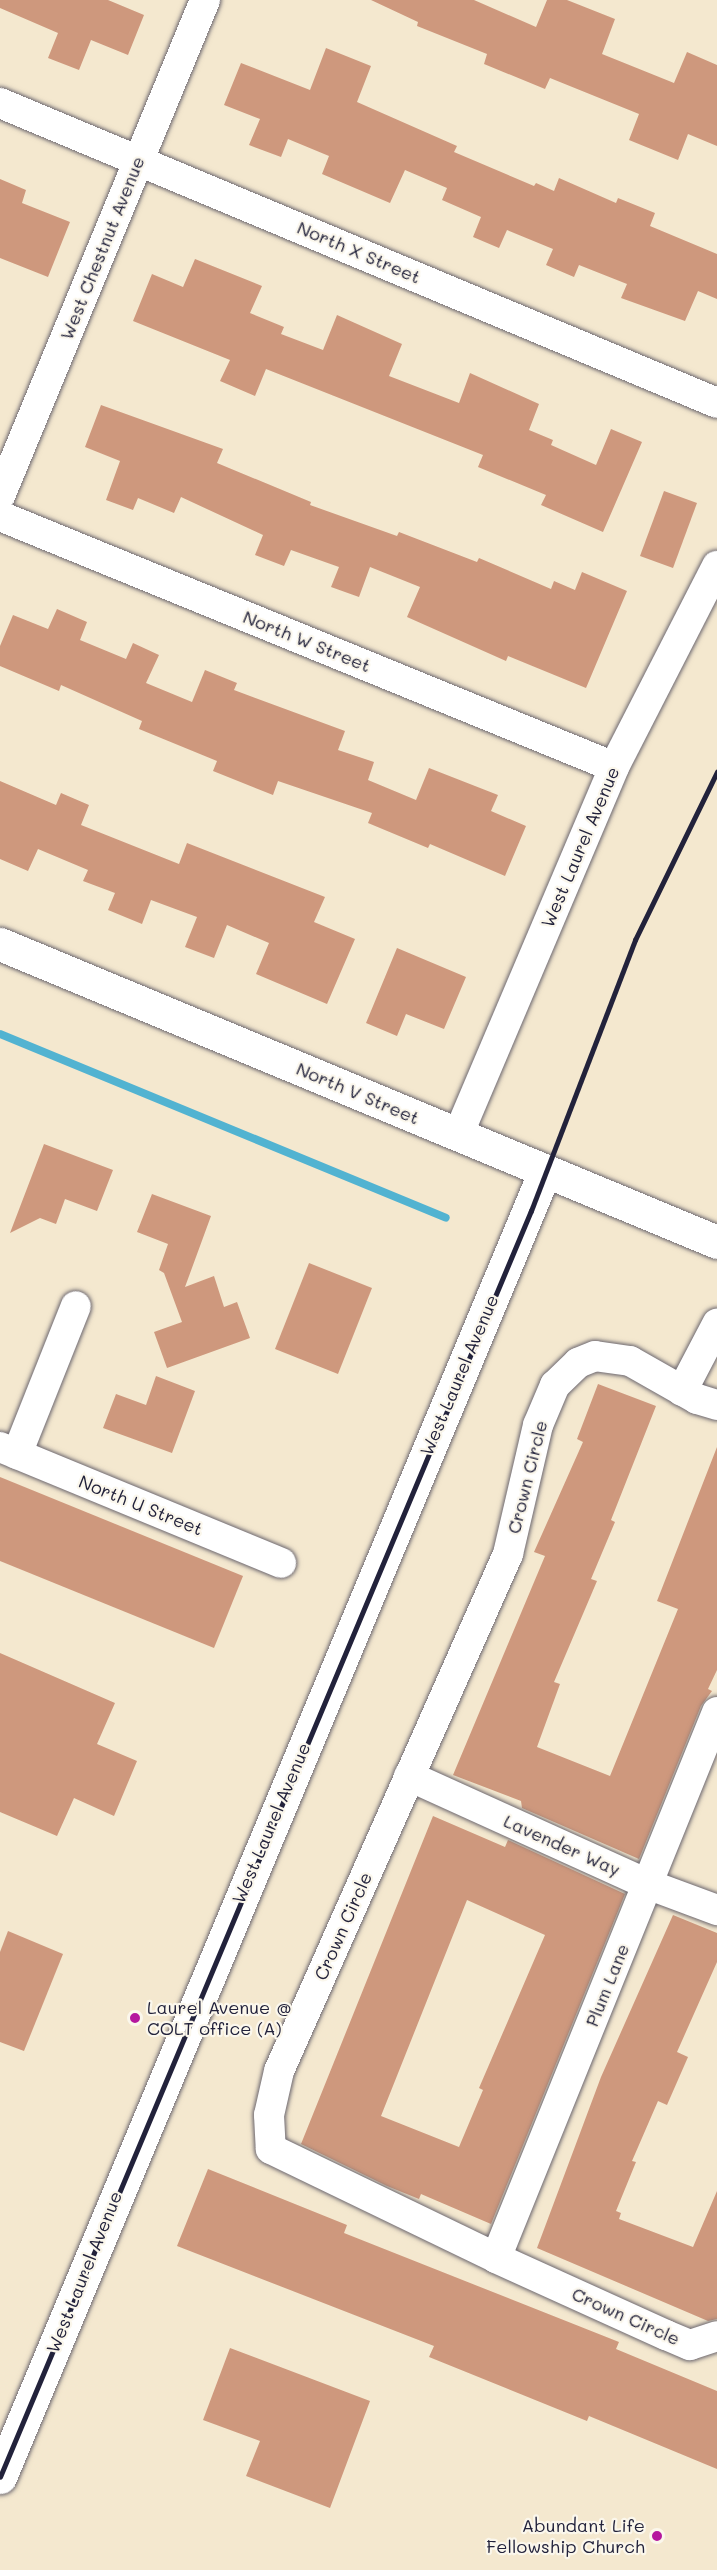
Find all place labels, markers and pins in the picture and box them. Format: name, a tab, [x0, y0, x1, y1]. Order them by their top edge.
place label: Laurel Avenue @ COLT office (A)	[147, 1997, 292, 2040]
marker: Laurel Avenue @ COLT office (A)	[128, 2011, 142, 2025]
place label: Abundant Life Fellowship Church	[486, 2515, 645, 2558]
marker: Abundant Life Fellowship Church	[650, 2529, 664, 2543]

